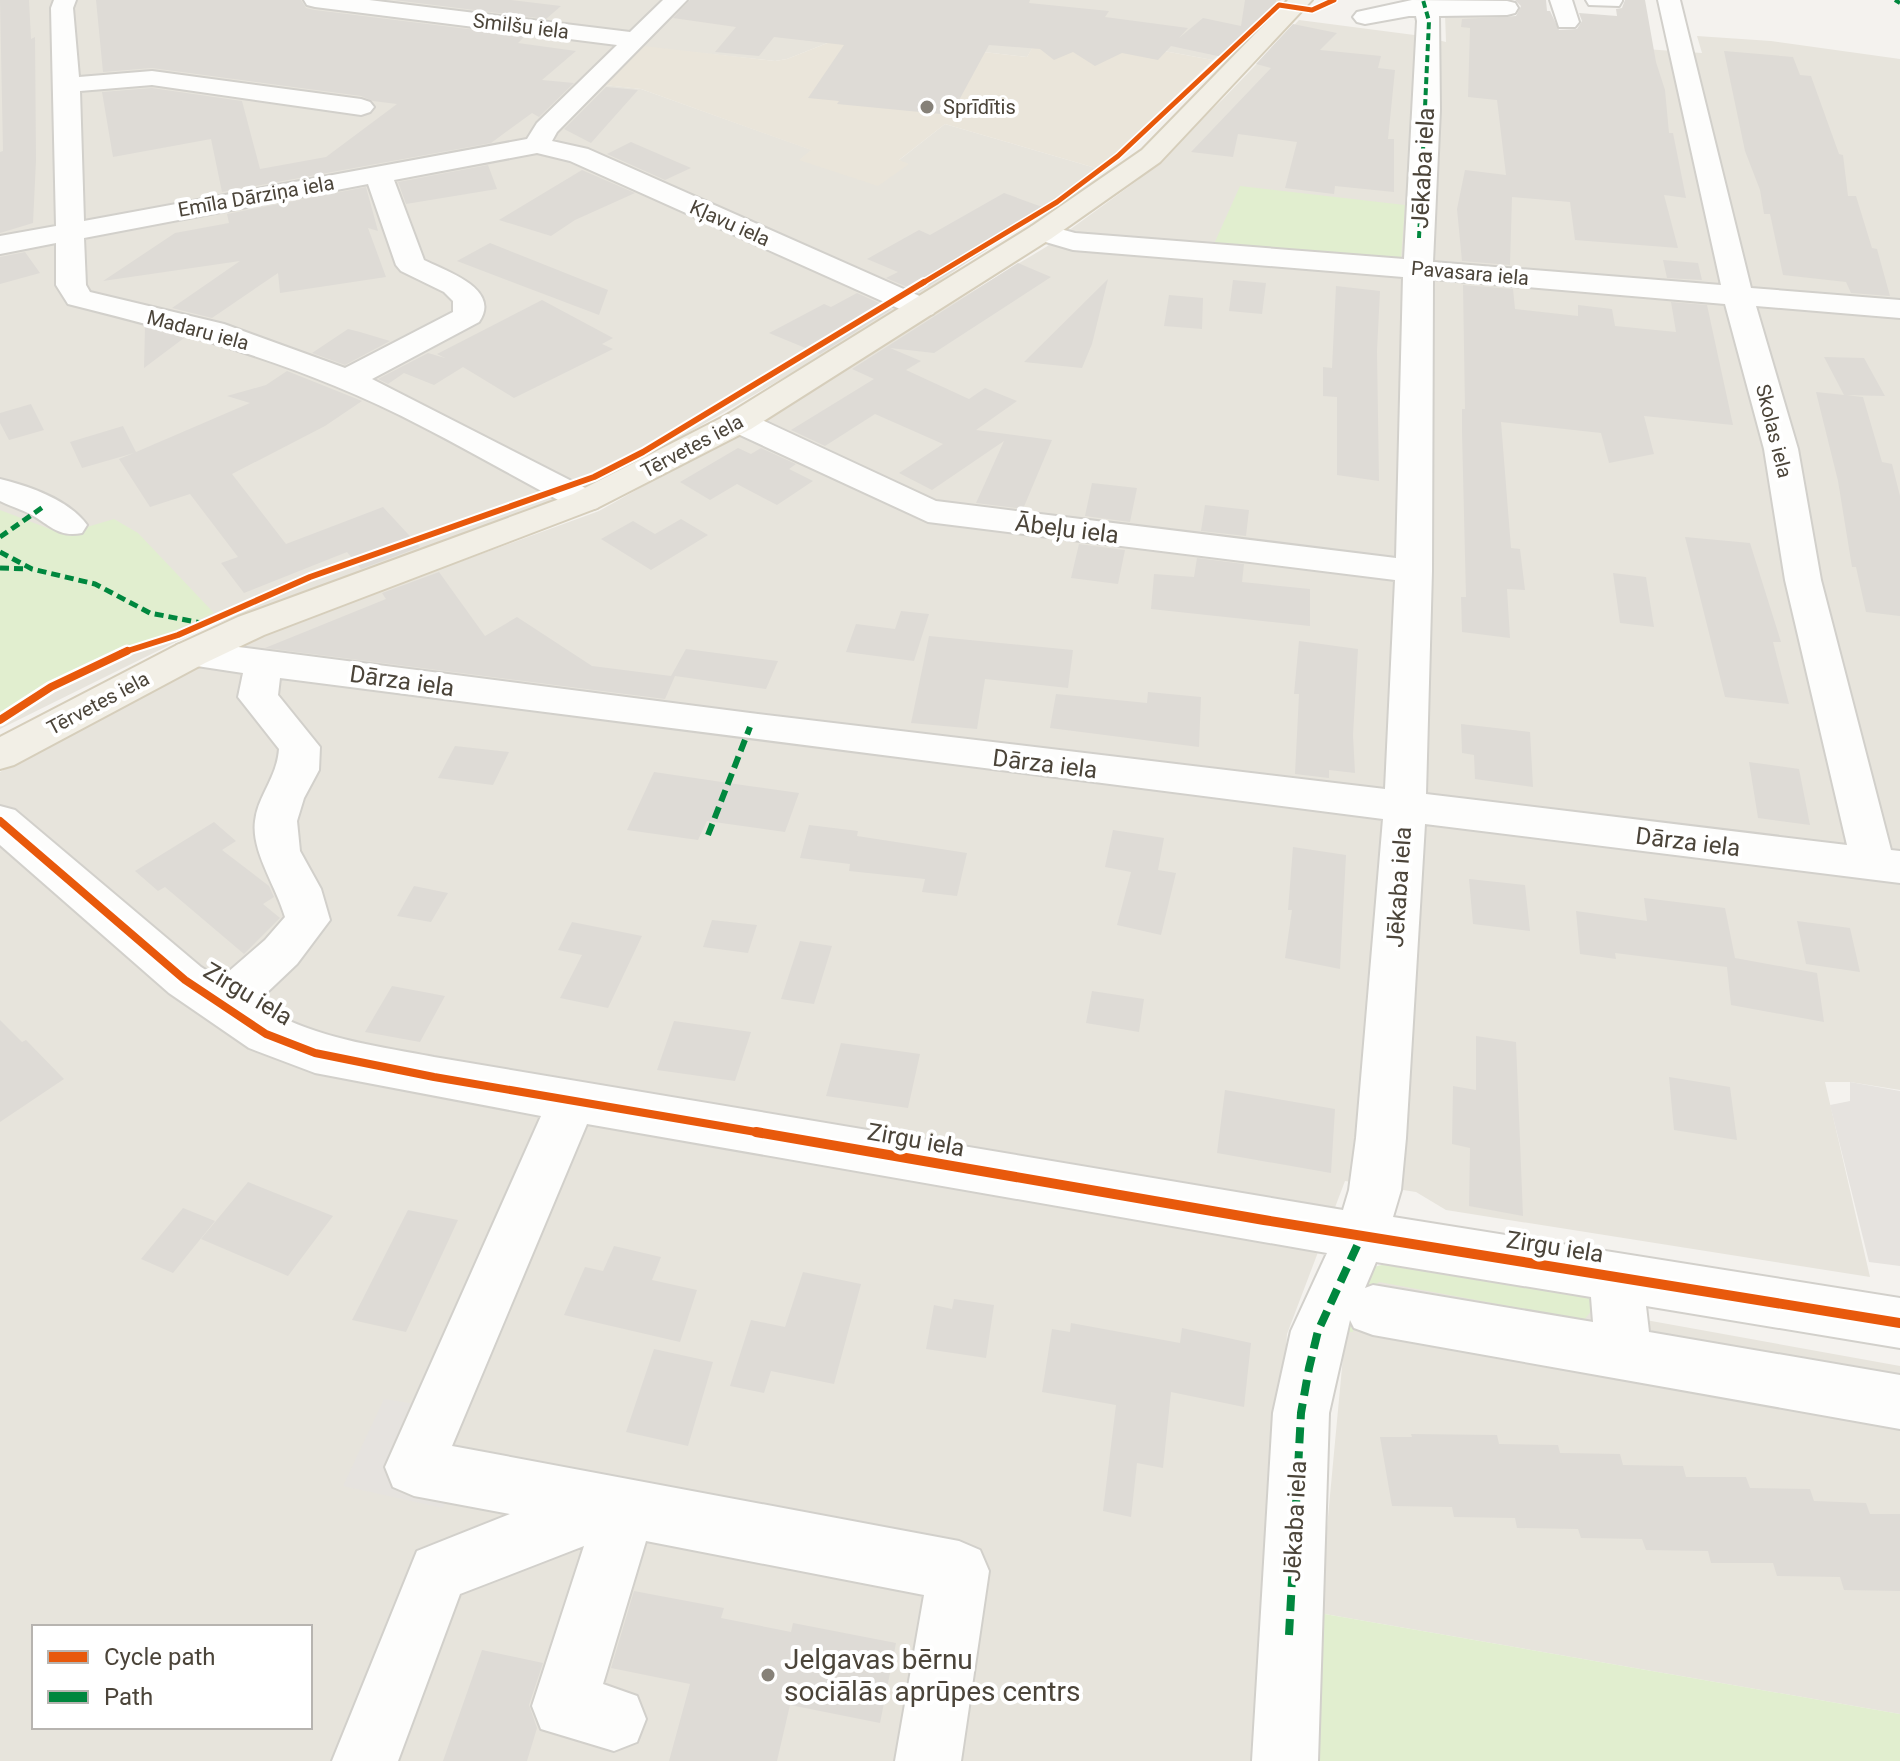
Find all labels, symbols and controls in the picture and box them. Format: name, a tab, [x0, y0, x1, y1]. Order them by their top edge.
street label: Smilšu iela	[472, 8, 570, 44]
place label: Sprīdītis	[943, 95, 1016, 119]
marker: Sprīdītis	[918, 98, 936, 116]
street label: Jēkaba iela	[1406, 107, 1440, 229]
street label: Emīla Dārziņa iela	[176, 170, 336, 222]
street label: Kļavu iela	[686, 195, 774, 251]
street label: Pavasara iela	[1410, 256, 1530, 290]
street label: Madaru iela	[144, 305, 252, 355]
street label: Skolas iela	[1751, 382, 1797, 480]
street label: Tērvetes iela	[637, 409, 747, 483]
street label: Ābeļu iela	[1014, 509, 1120, 549]
street label: Dārza iela	[348, 660, 456, 702]
street label: Tērvetes iela	[43, 666, 153, 740]
street label: Dārza iela	[991, 744, 1099, 784]
street label: Dārza iela	[1634, 822, 1742, 862]
street label: Jēkaba iela	[1381, 826, 1417, 948]
street label: Zirgu iela	[199, 957, 297, 1031]
street label: Zirgu iela	[865, 1118, 967, 1162]
street label: Zirgu iela	[1504, 1225, 1606, 1269]
street label: Jēkaba iela	[1278, 1460, 1312, 1582]
legend	[32, 1625, 312, 1729]
text: Cycle path	[104, 1643, 216, 1671]
place label: Jelgavas bērnu sociālās aprūpes centrs	[784, 1643, 1080, 1708]
marker: Jelgavas bērnu sociālās aprūpes centrs	[759, 1666, 777, 1684]
text: Path	[104, 1683, 153, 1711]

